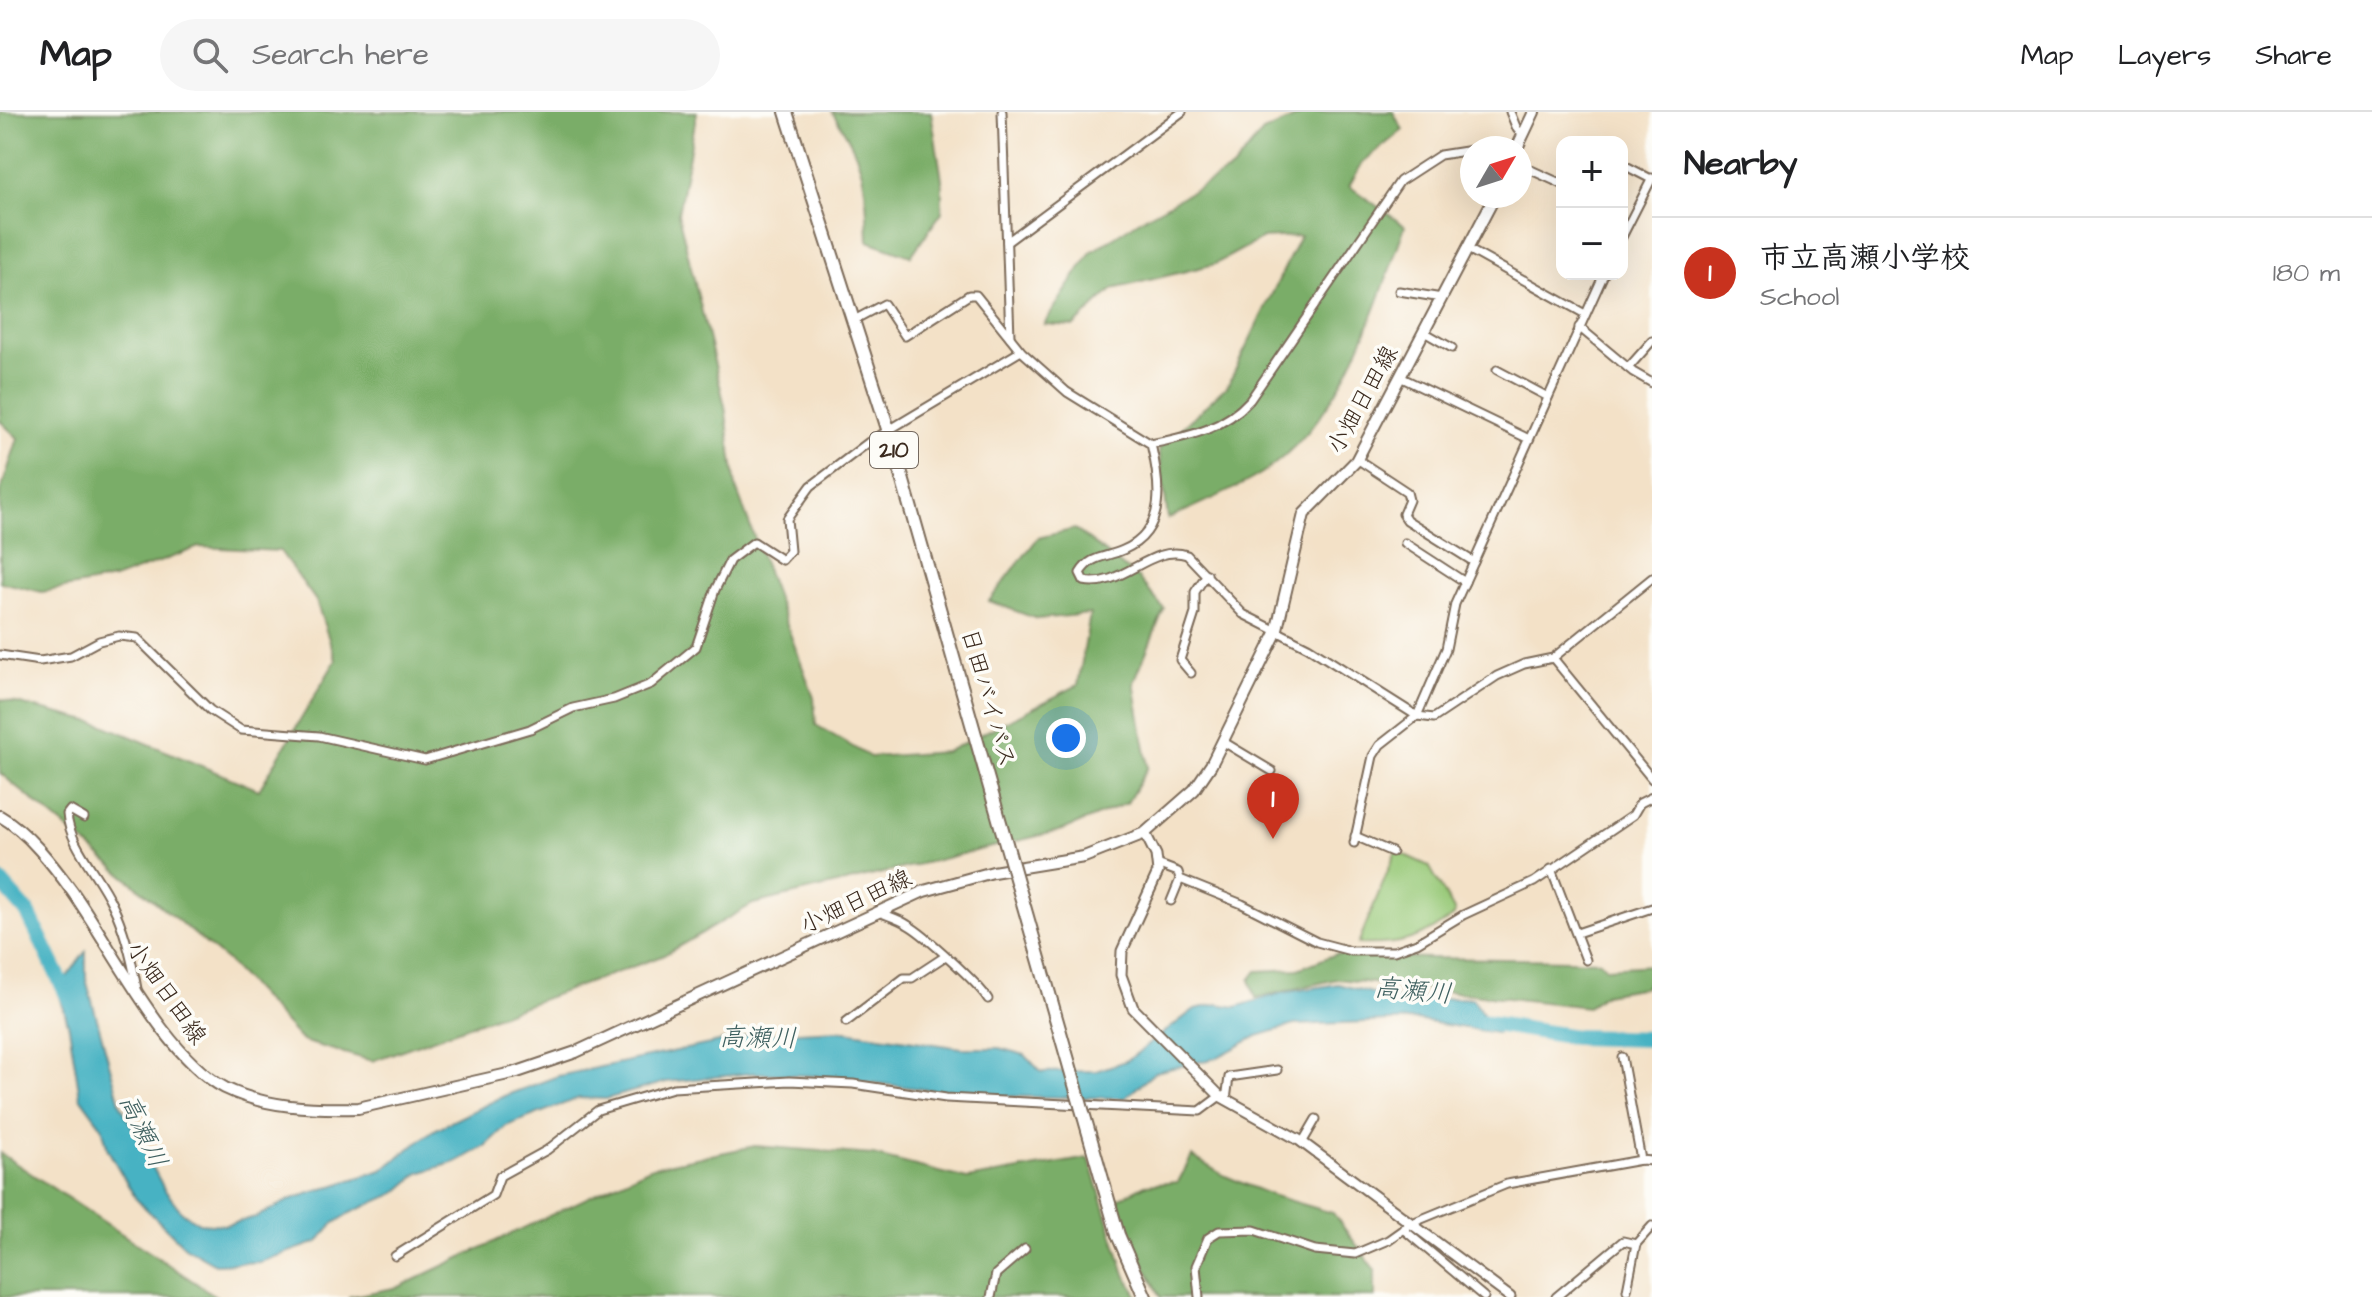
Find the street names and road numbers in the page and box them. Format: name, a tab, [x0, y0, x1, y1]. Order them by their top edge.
street label: 小畑日田線	[1319, 339, 1407, 461]
road number: 210	[870, 432, 918, 468]
street label: 日田バイパス	[952, 624, 1024, 772]
street label: 小畑日田線	[794, 861, 918, 943]
street label: 小畑日田線	[118, 934, 214, 1052]

